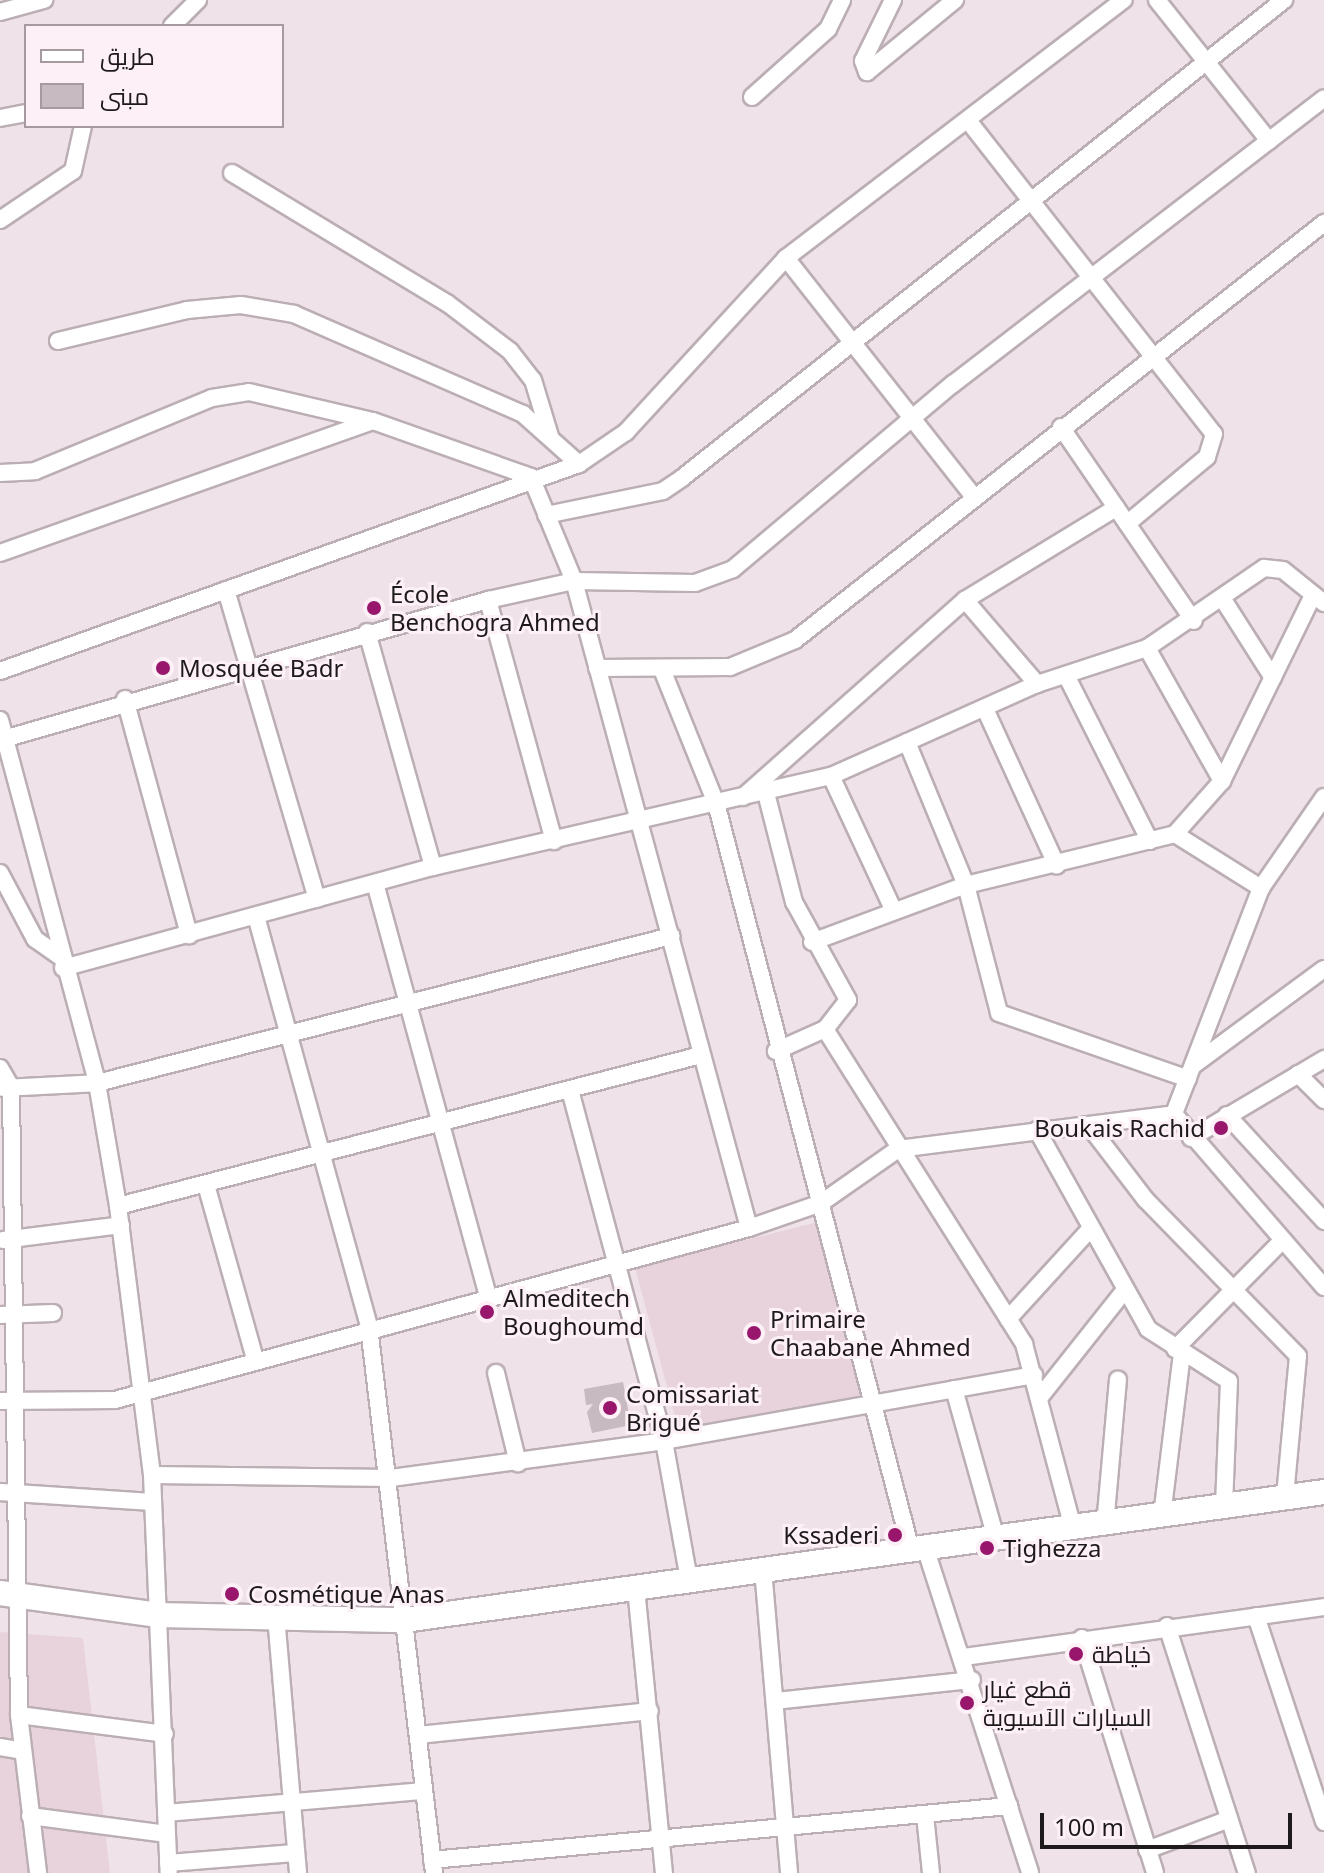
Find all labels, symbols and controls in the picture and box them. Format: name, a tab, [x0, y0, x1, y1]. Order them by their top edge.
legend	[24, 24, 284, 128]
text: طريق	[100, 39, 155, 72]
text: مبنى	[100, 79, 149, 112]
place label: École Benchogra Ahmed	[390, 580, 600, 636]
marker: École Benchogra Ahmed	[365, 599, 383, 617]
place label: Mosquée Badr	[179, 654, 343, 682]
marker: Mosquée Badr	[154, 659, 172, 677]
place label: Boukais Rachid	[1034, 1114, 1205, 1142]
marker: Boukais Rachid	[1212, 1119, 1230, 1137]
place label: Almeditech Boughoumd	[503, 1284, 644, 1340]
marker: Almeditech Boughoumd	[478, 1303, 496, 1321]
place label: Primaire Chaabane Ahmed	[770, 1305, 971, 1361]
marker: Primaire Chaabane Ahmed	[745, 1324, 763, 1342]
place label: Comissariat Brigué	[626, 1380, 759, 1436]
marker: Comissariat Brigué	[601, 1399, 619, 1417]
place label: Kssaderi	[783, 1521, 879, 1549]
marker: Kssaderi	[886, 1526, 904, 1544]
place label: Tighezza	[1003, 1534, 1101, 1562]
marker: Tighezza	[978, 1539, 996, 1557]
place label: Cosmétique Anas	[248, 1580, 445, 1608]
marker: Cosmétique Anas	[223, 1585, 241, 1603]
place label: خياطة	[1092, 1640, 1151, 1668]
marker: خياطة	[1067, 1645, 1085, 1663]
place label: قطع غيار السيارات الآسيوية	[983, 1675, 1152, 1731]
marker: قطع غيار السيارات الآسيوية	[958, 1694, 976, 1712]
scale bar	[1044, 1797, 1296, 1847]
text: 100 m	[1054, 1810, 1124, 1843]

